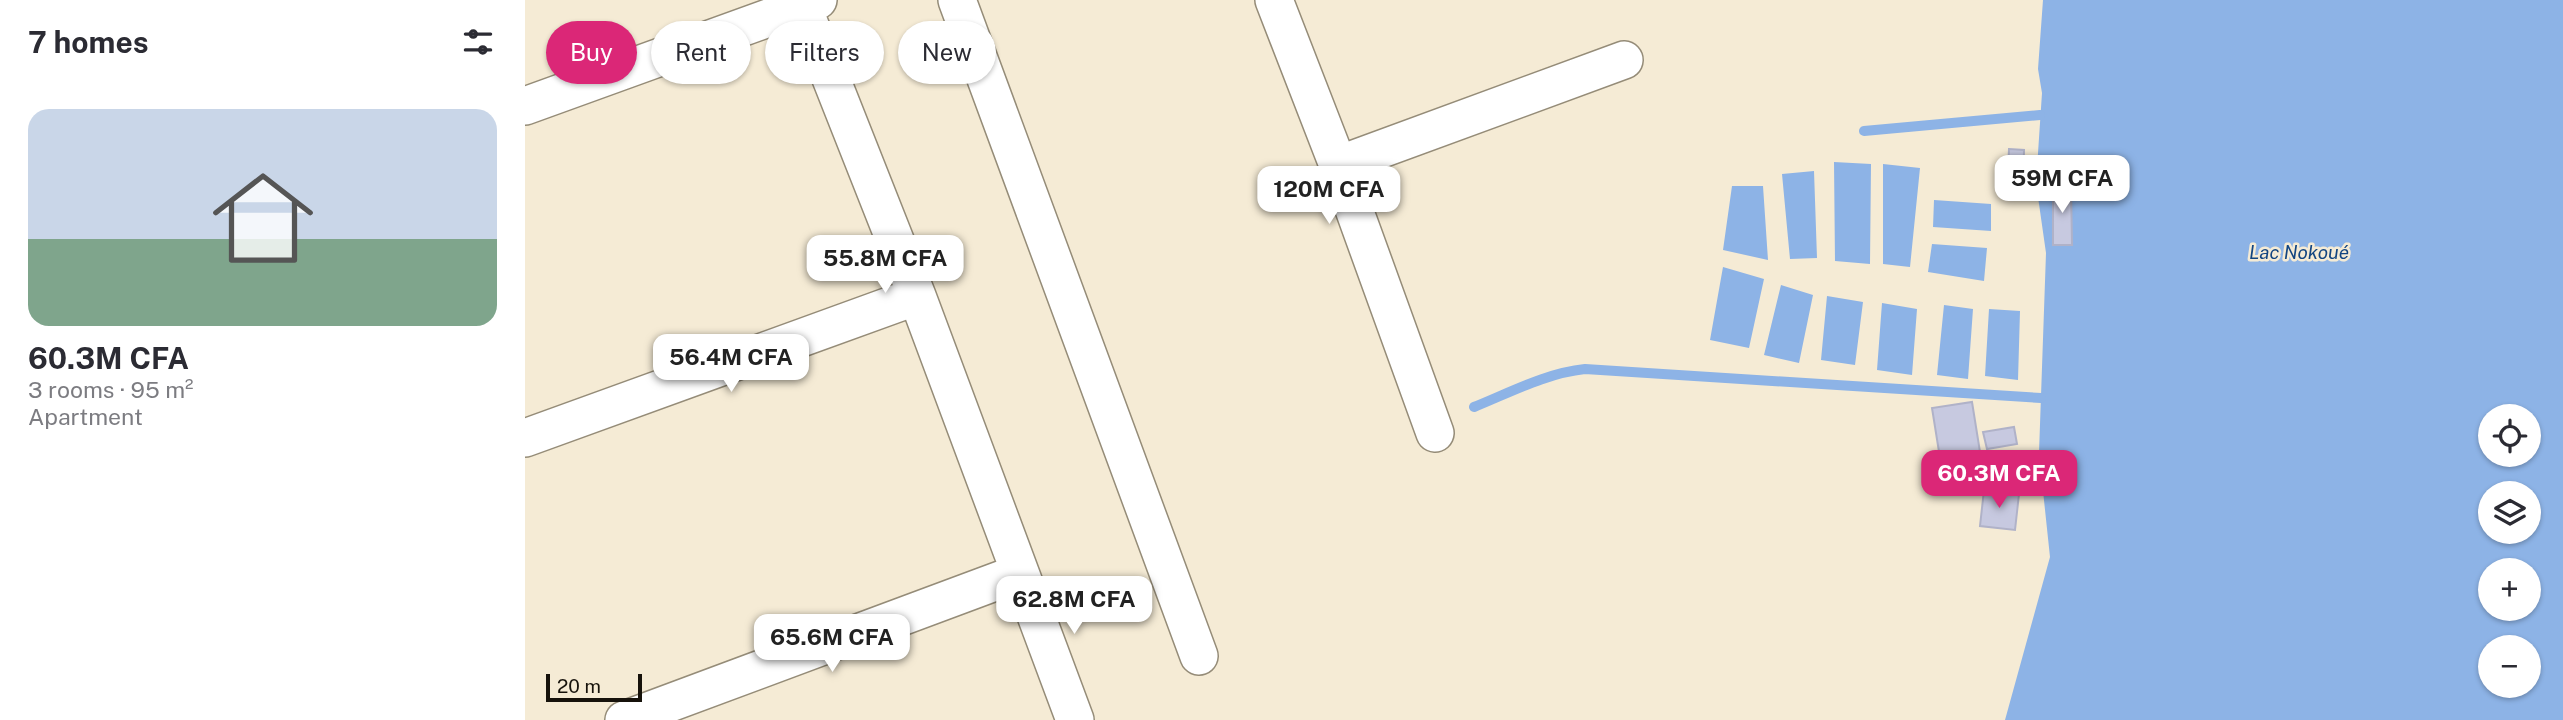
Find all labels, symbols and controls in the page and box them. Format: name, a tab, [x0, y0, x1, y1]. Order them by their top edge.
chip: Buy	[546, 21, 637, 84]
chip: Rent	[651, 21, 751, 84]
chip: Filters	[765, 21, 884, 84]
chip: New	[898, 21, 996, 84]
icon: filters	[459, 23, 497, 61]
text: 7 homes	[28, 24, 149, 60]
icon: home	[200, 155, 326, 281]
pin: 59M CFA	[1997, 156, 2127, 215]
text: 59M CFA	[2011, 164, 2113, 191]
pin: 120M CFA	[1257, 166, 1401, 226]
text: 120M CFA	[1273, 175, 1385, 202]
pin: 55.8M CFA	[805, 236, 965, 295]
water label: Lac Nokoué	[2249, 241, 2349, 263]
text: 55.8M CFA	[823, 244, 947, 271]
pin: 56.4M CFA	[651, 334, 811, 394]
text: 60.3M CFA	[28, 340, 189, 376]
text: 56.4M CFA	[669, 343, 793, 370]
text: 3 rooms · 95 m²	[28, 376, 194, 403]
text: Apartment	[28, 403, 143, 430]
map controls	[2478, 404, 2541, 698]
button: locate	[2478, 404, 2541, 467]
pin: 60.3M CFA	[1919, 450, 2079, 510]
text: 60.3M CFA	[1937, 459, 2061, 486]
button: layers	[2478, 481, 2541, 544]
button: +	[2478, 558, 2541, 621]
pin: 62.8M CFA	[994, 576, 1154, 636]
text: 62.8M CFA	[1012, 585, 1136, 612]
pin: 65.6M CFA	[752, 614, 912, 674]
text: 65.6M CFA	[770, 623, 894, 650]
button: −	[2478, 635, 2541, 698]
scale bar	[546, 671, 642, 703]
text: 20 m	[557, 675, 601, 697]

